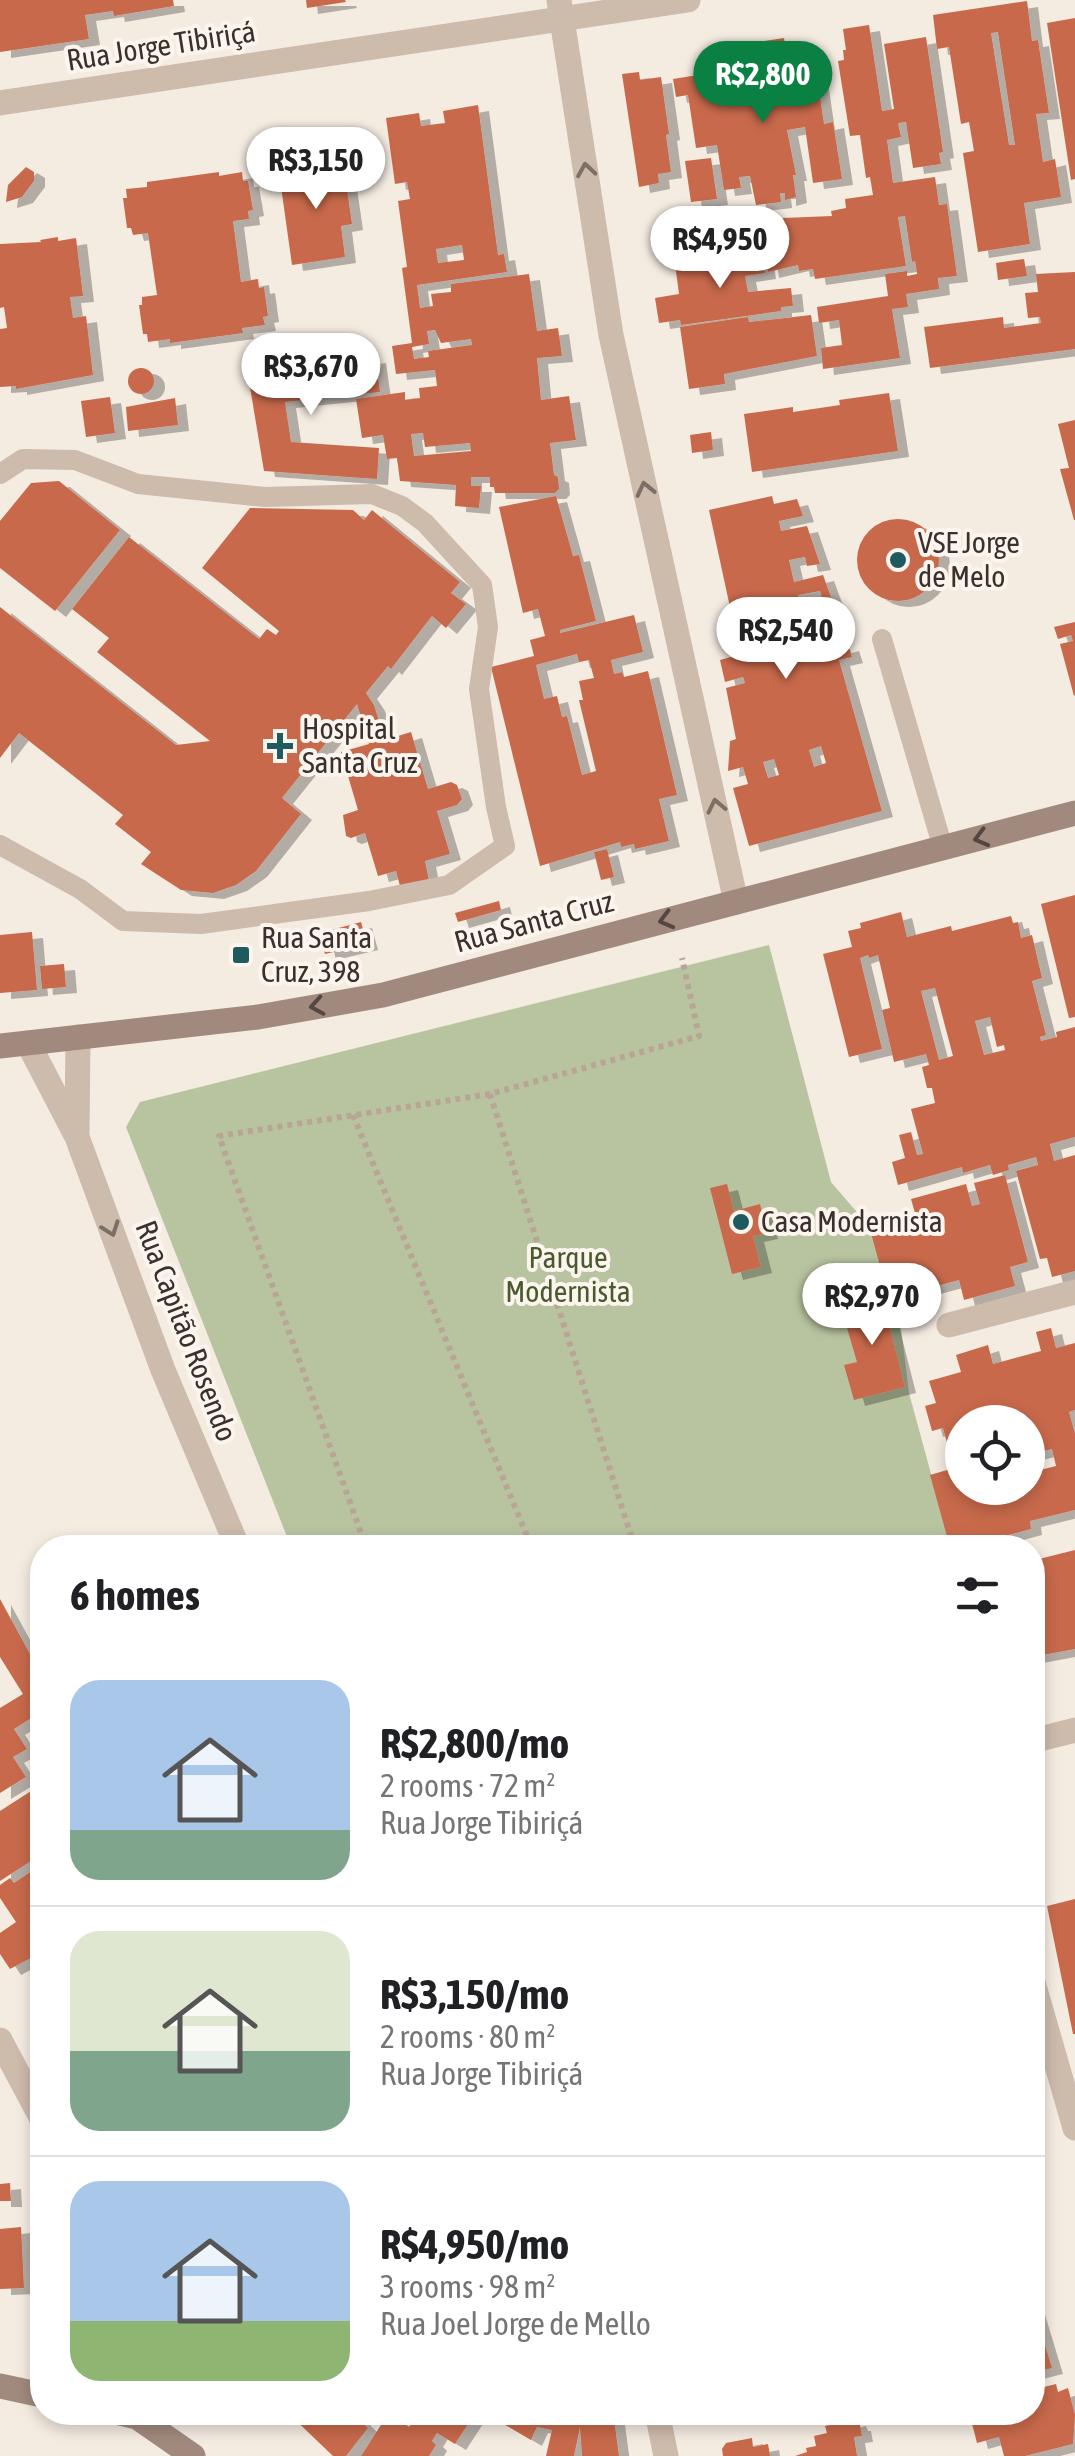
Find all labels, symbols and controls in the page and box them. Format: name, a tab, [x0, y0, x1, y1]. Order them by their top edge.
street label: Rua Jorge Tibiriçá	[64, 13, 258, 77]
pin: R$2,800	[671, 41, 855, 126]
text: R$2,800	[715, 55, 811, 92]
pin: R$3,150	[224, 127, 408, 212]
text: R$3,150	[268, 141, 364, 178]
one-way arrow	[576, 161, 597, 178]
pin: R$4,950	[628, 206, 812, 291]
text: R$4,950	[672, 220, 768, 257]
pin: R$3,670	[219, 333, 403, 418]
text: R$3,670	[263, 347, 359, 384]
one-way arrow	[636, 481, 657, 498]
place label: VSE Jorge de Melo	[918, 525, 1020, 593]
marker: VSE Jorge de Melo	[887, 549, 909, 571]
pin: R$2,540	[694, 597, 878, 682]
text: R$2,540	[738, 611, 834, 648]
place label: Hospital Santa Cruz	[302, 711, 418, 779]
marker: Hospital Santa Cruz	[267, 733, 293, 759]
one-way arrow	[707, 798, 728, 815]
one-way arrow	[973, 826, 990, 847]
street label: Rua Santa Cruz	[451, 883, 617, 959]
one-way arrow	[658, 908, 675, 929]
place label: Rua Santa Cruz, 398	[261, 920, 372, 988]
marker: Rua Santa Cruz, 398	[230, 944, 252, 966]
one-way arrow	[309, 995, 325, 1016]
place label: Casa Modernista	[761, 1204, 943, 1238]
marker: Casa Modernista	[730, 1211, 752, 1233]
street label: Rua Capitão Rosendo	[129, 1216, 245, 1446]
one-way arrow	[99, 1219, 119, 1237]
park label: Parque Modernista	[505, 1240, 631, 1308]
pin: R$2,970	[780, 1263, 964, 1348]
text: R$2,970	[824, 1277, 920, 1314]
map controls	[945, 1405, 1045, 1505]
button: locate	[945, 1405, 1045, 1505]
icon: filters	[950, 1568, 1005, 1623]
text: 6 homes	[70, 1571, 200, 1619]
text: R$2,800/mo	[380, 1719, 569, 1767]
icon: home	[150, 1720, 270, 1840]
text: 2 rooms · 72 m²	[380, 1767, 555, 1804]
text: Rua Jorge Tibiriçá	[380, 1804, 583, 1841]
text: R$3,150/mo	[380, 1970, 569, 2018]
icon: home	[150, 1971, 270, 2091]
text: 2 rooms · 80 m²	[380, 2018, 555, 2055]
text: Rua Jorge Tibiriçá	[380, 2055, 583, 2092]
text: R$4,950/mo	[380, 2220, 569, 2268]
icon: home	[150, 2221, 270, 2341]
text: 3 rooms · 98 m²	[380, 2268, 555, 2305]
text: Rua Joel Jorge de Mello	[380, 2305, 651, 2342]

